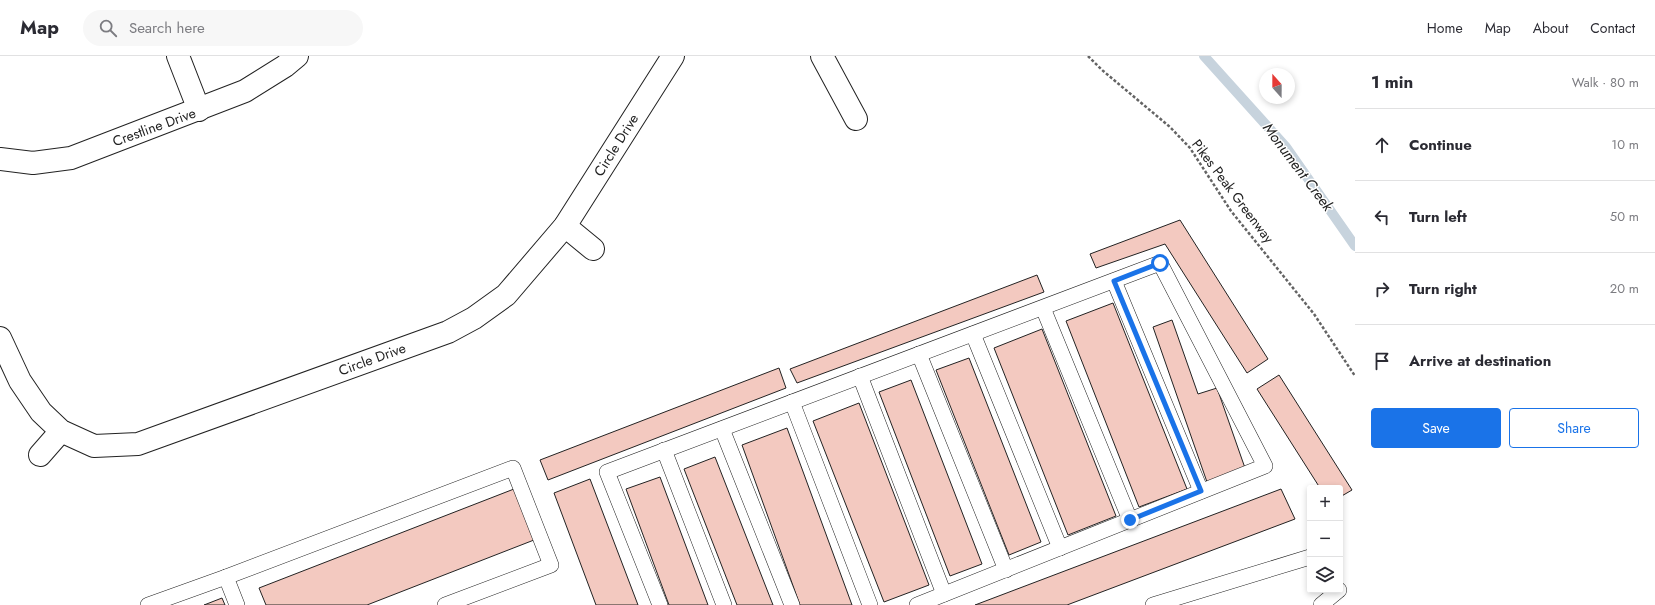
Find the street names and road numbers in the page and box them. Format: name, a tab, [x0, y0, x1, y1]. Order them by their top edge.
street label: Crestline Drive	[110, 103, 198, 151]
street label: Circle Drive	[589, 110, 643, 180]
street label: Pikes Peak Greenway	[1187, 135, 1279, 248]
street label: Circle Drive	[336, 338, 408, 380]

